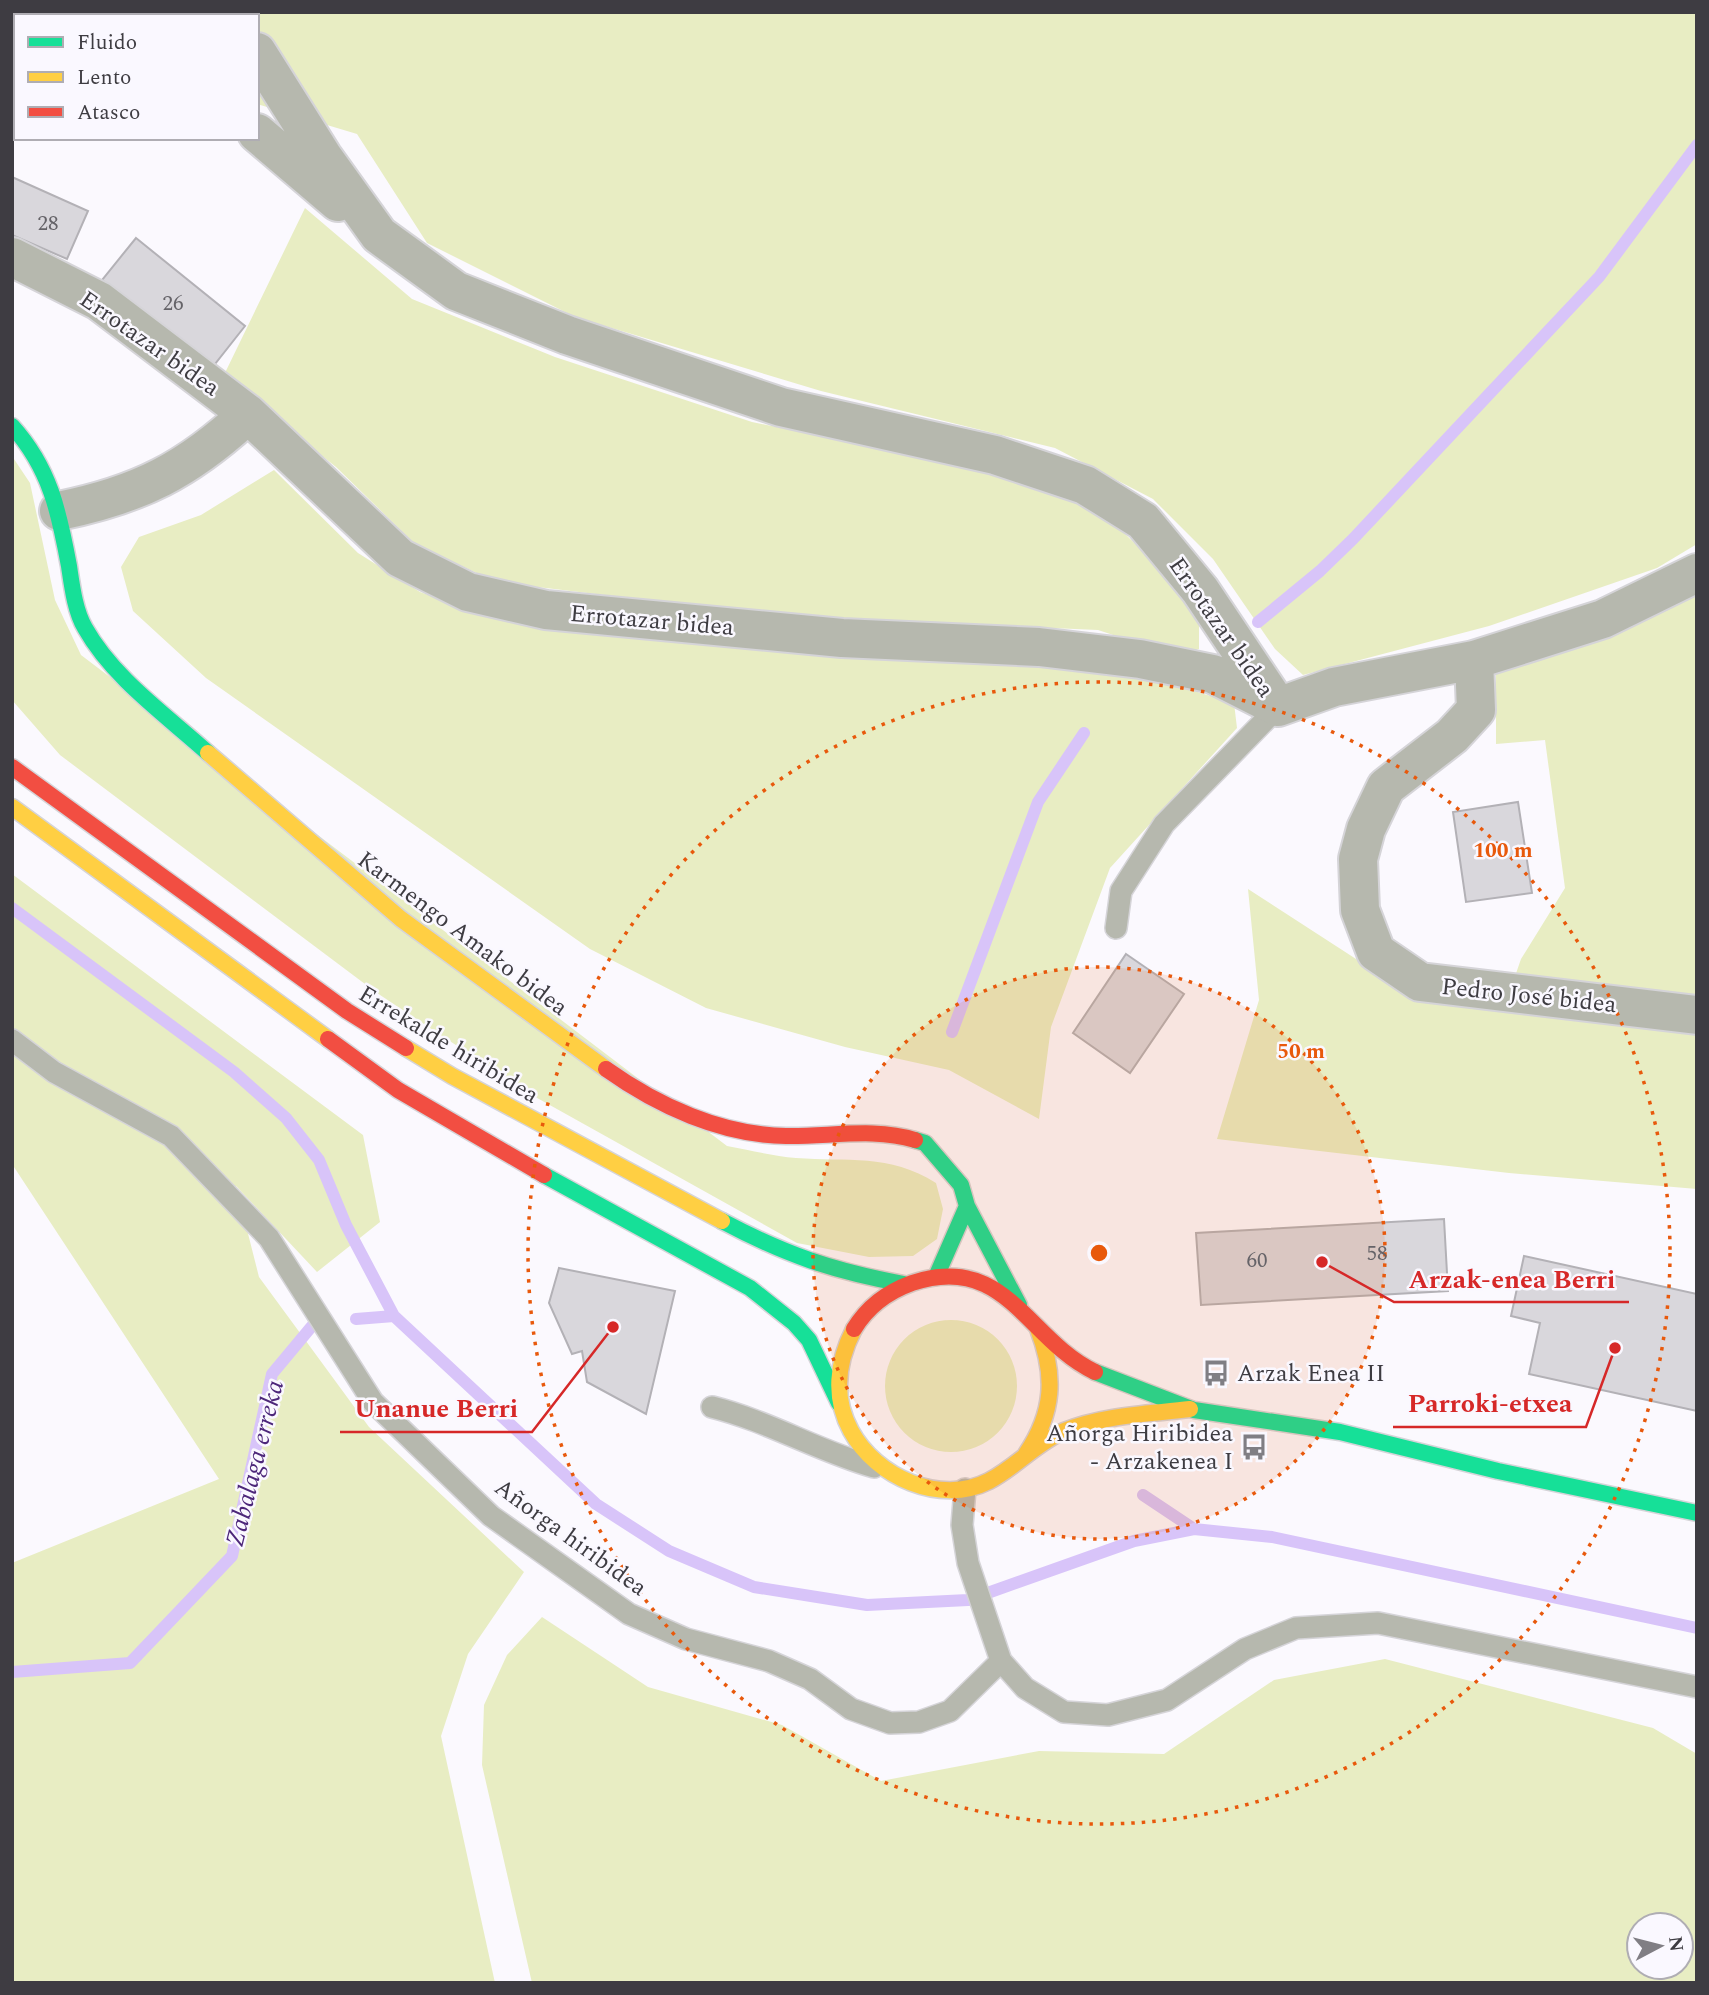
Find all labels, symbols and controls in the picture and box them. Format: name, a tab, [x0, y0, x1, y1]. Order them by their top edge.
legend	[14, 14, 259, 140]
text: Fluido	[77, 27, 137, 59]
text: Lento	[77, 62, 131, 94]
text: Atasco	[77, 97, 140, 129]
house number: 28	[38, 208, 59, 240]
street label: Errotazar bidea	[72, 282, 227, 406]
house number: 26	[163, 288, 184, 320]
street label: Errotazar bidea	[1159, 550, 1283, 705]
street label: Errotazar bidea	[568, 596, 736, 646]
text: 100 m	[1473, 835, 1533, 867]
street label: Karmengo Amako bidea	[349, 842, 576, 1025]
street label: Pedro José bidea	[1439, 969, 1619, 1023]
street label: Errekalde hiribidea	[351, 977, 546, 1113]
text: 50 m	[1277, 1036, 1325, 1068]
house number: 58	[1367, 1238, 1388, 1270]
centre of rings	[1087, 1241, 1111, 1265]
house number: 60	[1247, 1245, 1268, 1277]
callout: Arzak-enea Berri	[1394, 1255, 1629, 1302]
text: Arzak-enea Berri	[1409, 1260, 1615, 1300]
place label: Arzak Enea II	[1237, 1356, 1385, 1392]
bus stop icon: Arzak Enea II	[1201, 1358, 1231, 1388]
water label: Zabalaga erreka	[215, 1376, 295, 1551]
callout: Parroki-etxea	[1393, 1380, 1586, 1427]
text: Parroki-etxea	[1408, 1384, 1573, 1424]
callout: Unanue Berri	[340, 1385, 532, 1432]
text: Unanue Berri	[354, 1389, 518, 1429]
place label: Añorga Hiribidea - Arzakenea I	[1046, 1416, 1233, 1480]
bus stop icon: Añorga Hiribidea - Arzakenea I	[1239, 1432, 1269, 1462]
street label: Añorga hiribidea	[486, 1470, 655, 1606]
north arrow	[1625, 1911, 1695, 1981]
text: N	[1660, 1935, 1691, 1954]

